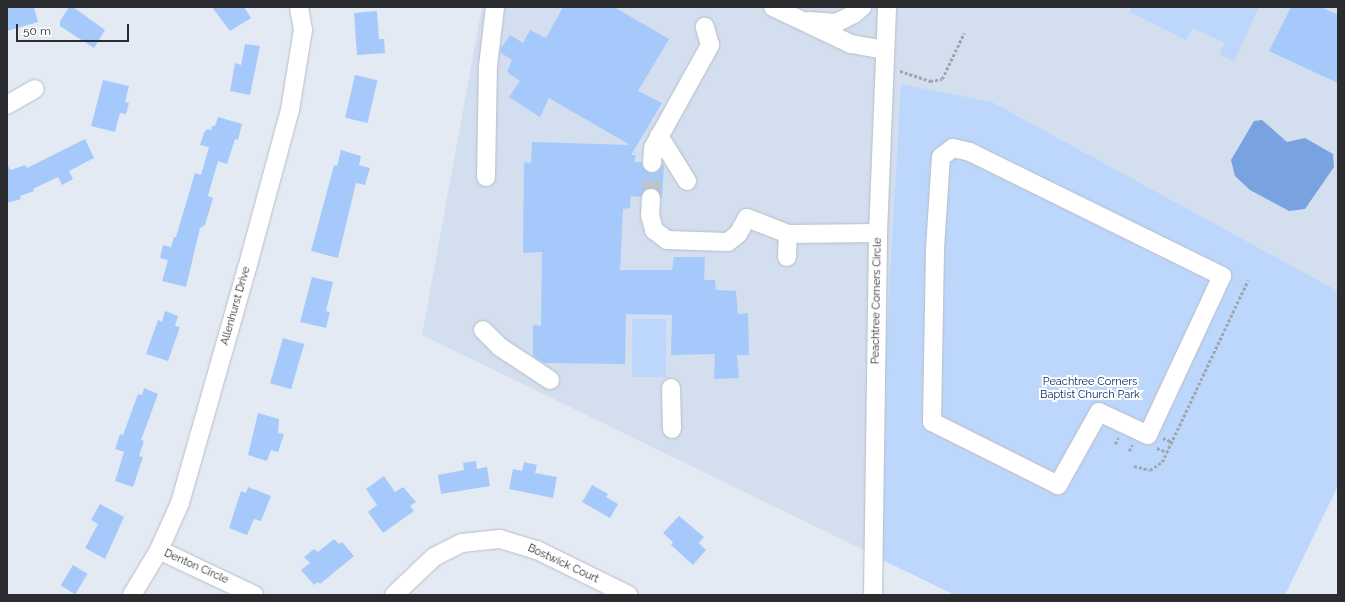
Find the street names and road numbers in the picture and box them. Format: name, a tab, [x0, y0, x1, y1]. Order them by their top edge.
street label: Peachtree Corners Circle	[869, 238, 885, 364]
street label: Allenhurst Drive	[218, 265, 254, 347]
street label: Bostwick Court	[525, 542, 601, 586]
street label: Denton Circle	[162, 547, 230, 587]

